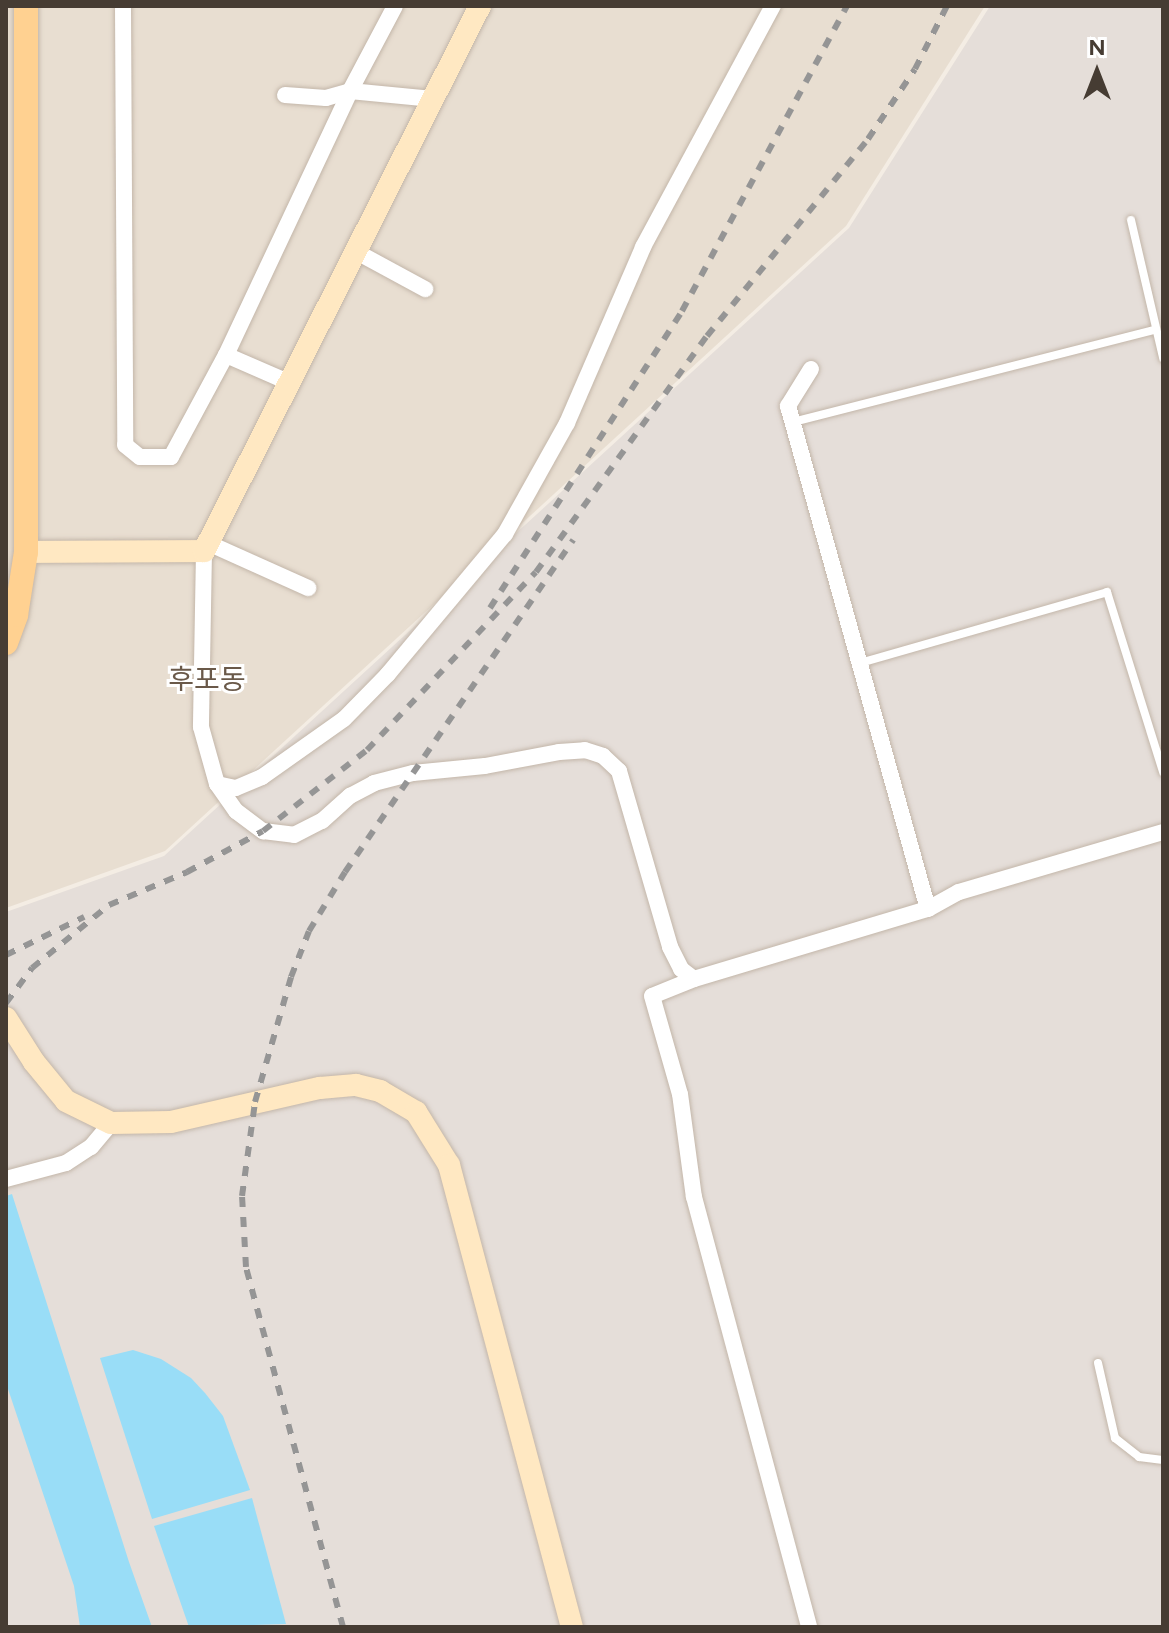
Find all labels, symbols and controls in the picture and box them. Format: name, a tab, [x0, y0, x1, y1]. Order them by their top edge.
north arrow	[1057, 32, 1137, 112]
text: N	[1088, 34, 1106, 61]
district label: 후포동	[168, 662, 246, 696]

